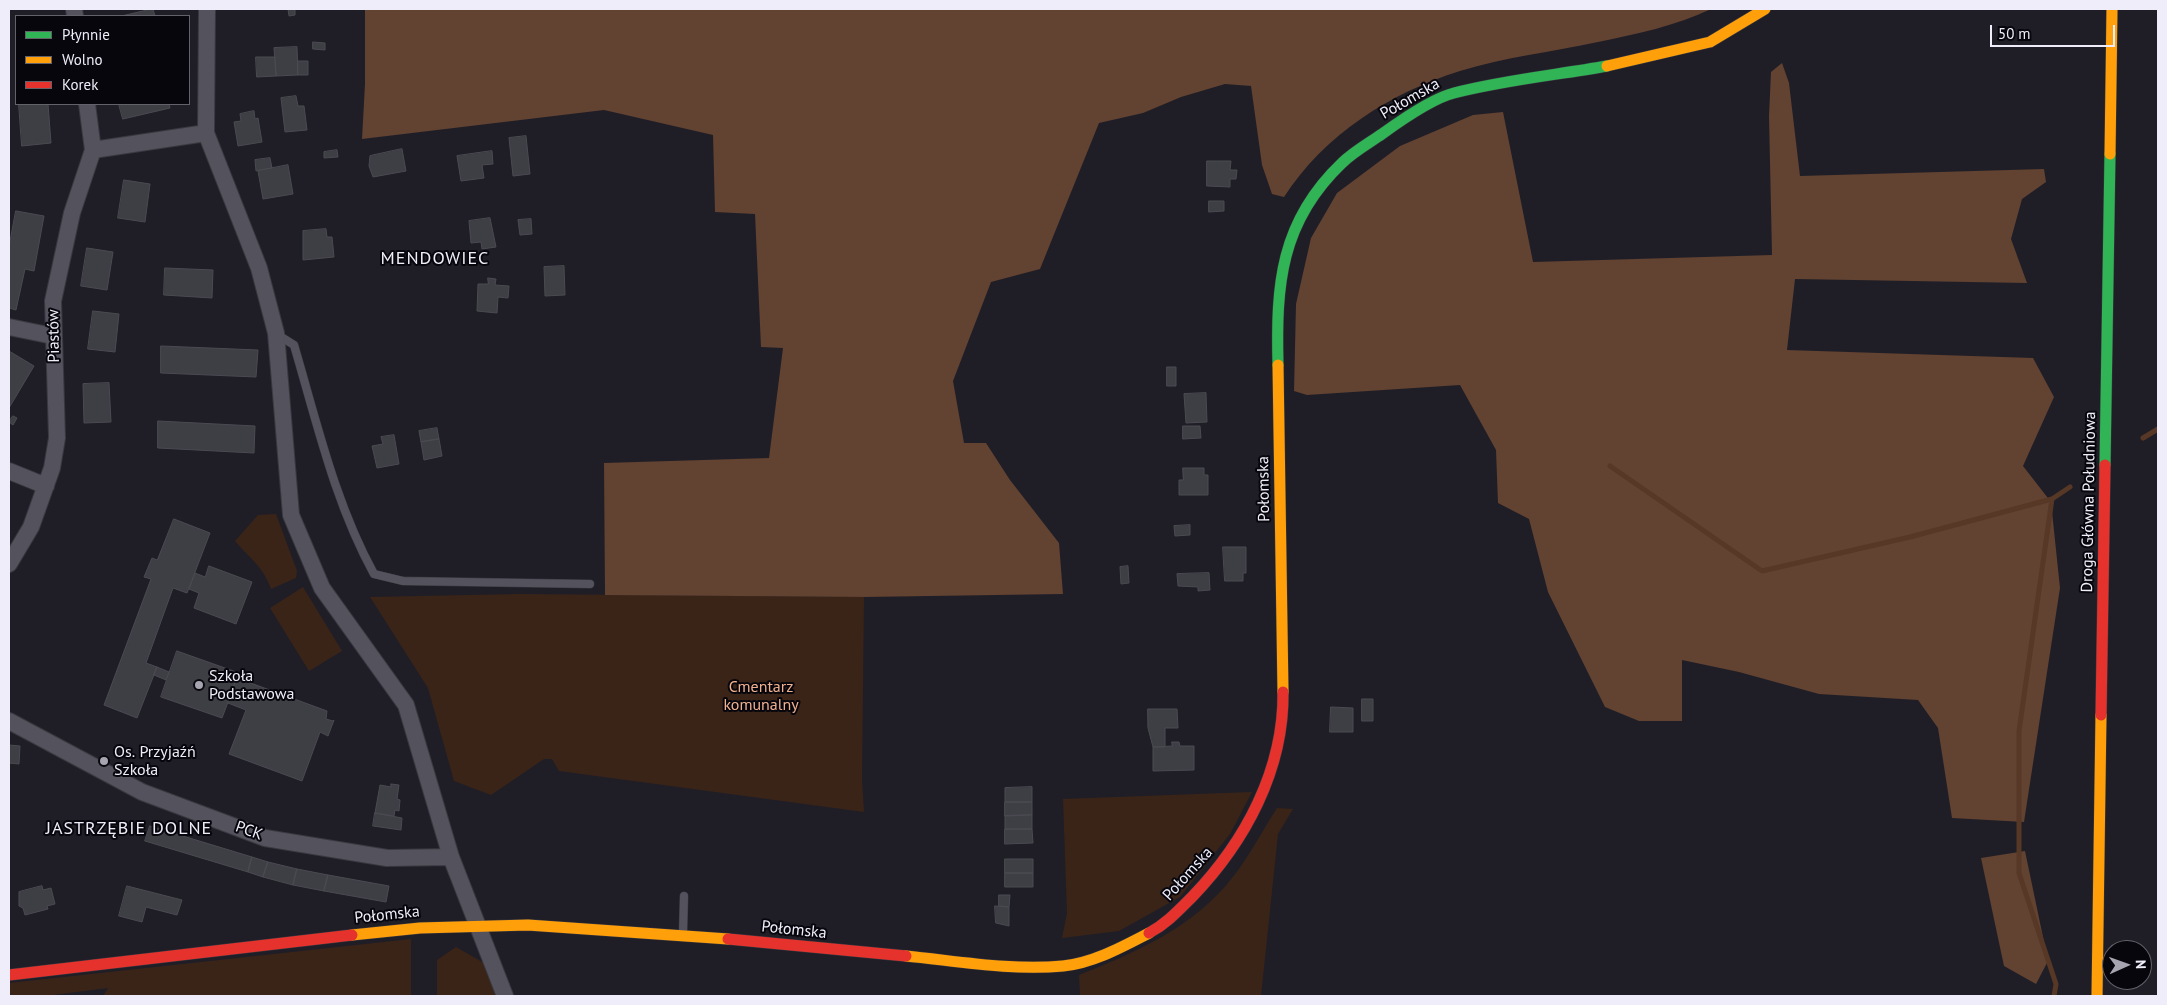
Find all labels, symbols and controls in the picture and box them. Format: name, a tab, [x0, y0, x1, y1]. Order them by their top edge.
legend	[15, 15, 190, 105]
scale bar	[1992, 15, 2117, 47]
text: 50 m	[1998, 24, 2031, 43]
text: Płynnie	[62, 25, 110, 44]
text: Wolno	[62, 50, 102, 69]
street label: Połomska	[1377, 74, 1443, 124]
text: Korek	[62, 75, 98, 94]
district label: MENDOWIEC	[379, 248, 491, 270]
street label: Piastów	[44, 309, 64, 363]
street label: Droga Główna Południowa	[2078, 411, 2100, 593]
street label: Połomska	[1254, 456, 1274, 522]
place label: Szkoła Podstawowa	[209, 666, 294, 704]
park label: Cmentarz komunalny	[723, 677, 799, 715]
marker: Szkoła Podstawowa	[193, 679, 205, 691]
place label: Os. Przyjaźń Szkoła	[114, 742, 196, 780]
marker: Os. Przyjaźń Szkoła	[98, 755, 110, 767]
street label: PCK	[233, 817, 265, 845]
district label: JASTRZĘBIE DOLNE	[44, 818, 214, 840]
street label: Połomska	[1159, 843, 1217, 905]
street label: Połomska	[353, 902, 421, 928]
street label: Połomska	[760, 917, 828, 943]
north arrow	[2102, 940, 2152, 990]
text: N	[2132, 960, 2150, 969]

